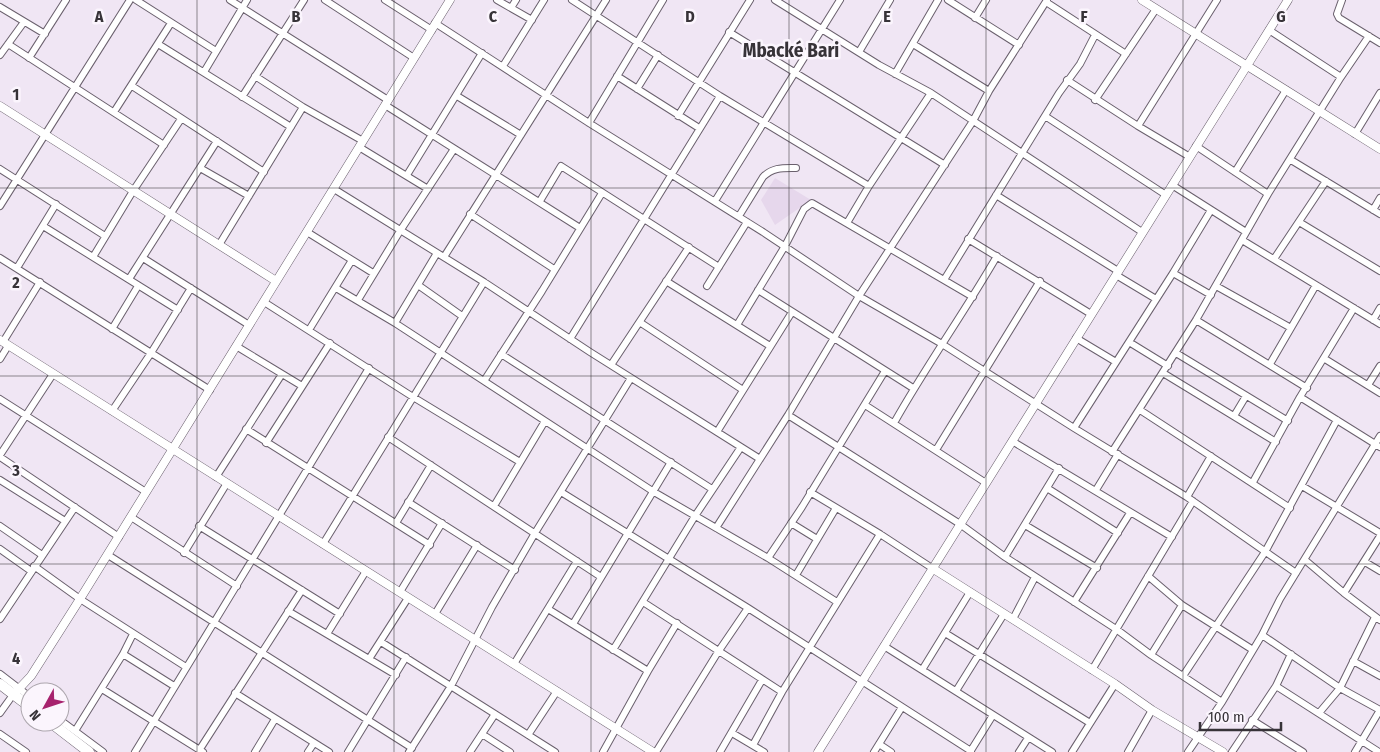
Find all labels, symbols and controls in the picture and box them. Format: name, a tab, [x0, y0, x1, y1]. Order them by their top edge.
text: A	[94, 7, 104, 26]
text: B	[292, 7, 301, 26]
text: C	[489, 7, 498, 26]
text: D	[685, 7, 695, 26]
text: E	[883, 7, 891, 26]
text: F	[1080, 7, 1088, 26]
text: G	[1276, 7, 1286, 26]
district label: Mbacké Bari	[743, 39, 839, 62]
text: 1	[13, 85, 19, 104]
text: 2	[11, 273, 20, 292]
text: 3	[11, 461, 20, 480]
text: 4	[12, 649, 20, 668]
north arrow	[20, 682, 70, 732]
scale bar	[1200, 700, 1281, 732]
text: N	[26, 706, 45, 724]
text: 100 m	[1208, 708, 1245, 726]

